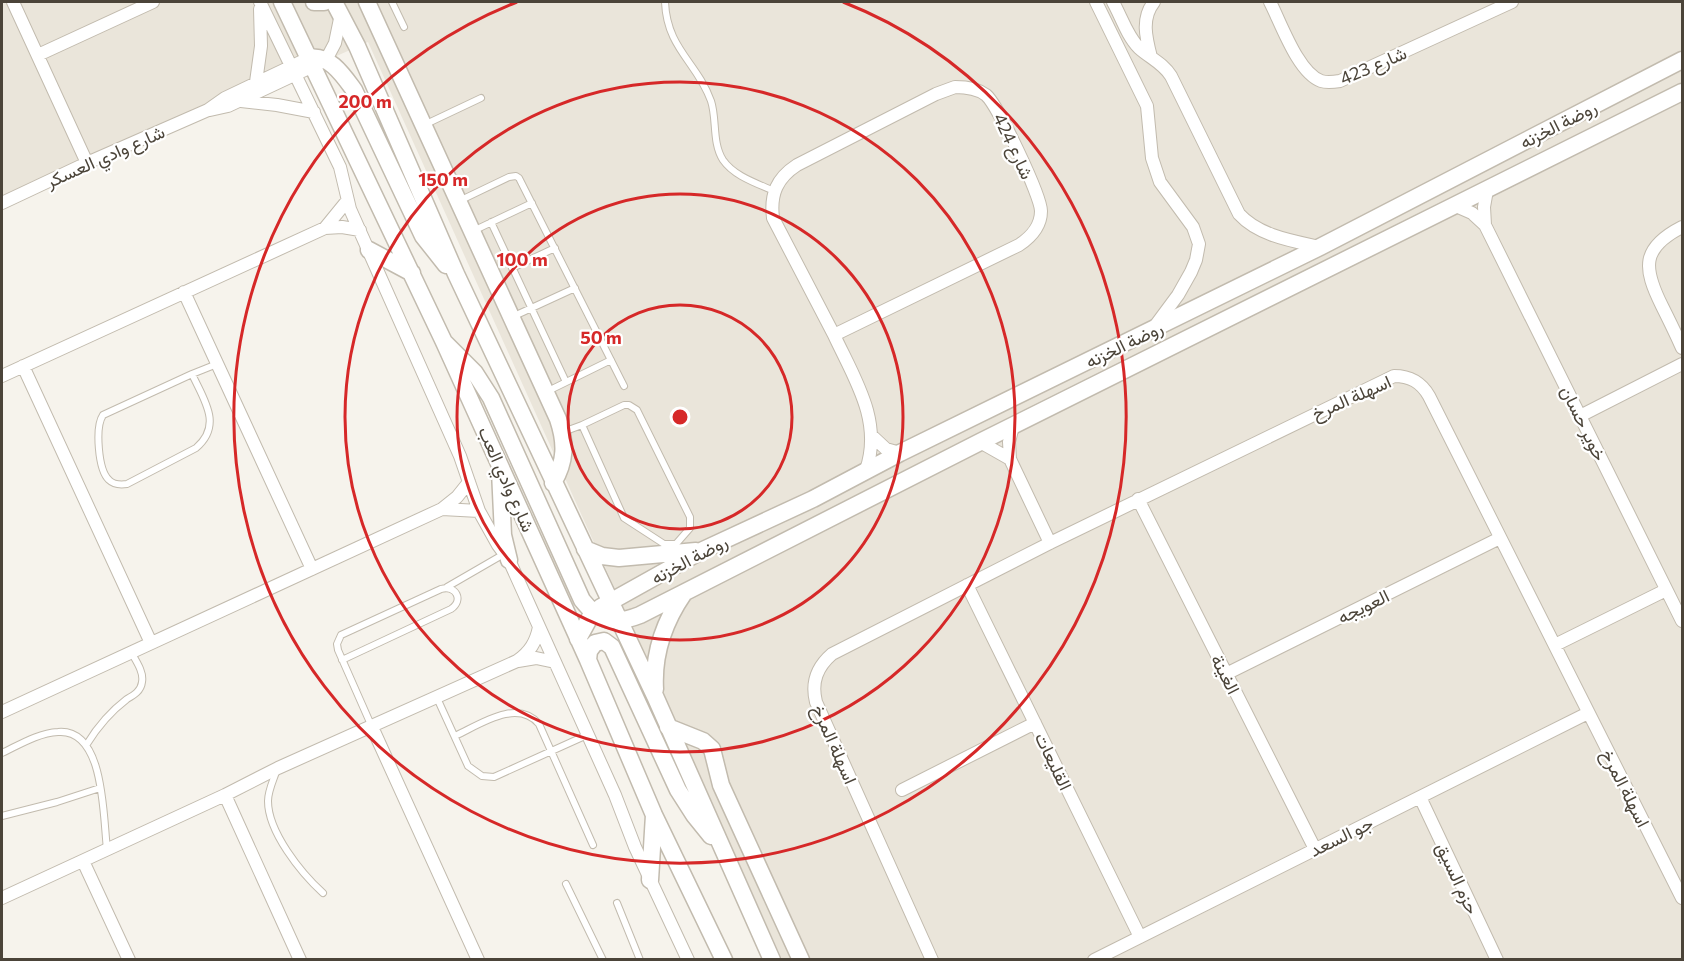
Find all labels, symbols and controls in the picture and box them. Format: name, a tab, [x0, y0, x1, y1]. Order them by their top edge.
street label: شارع 423	[1336, 41, 1411, 91]
text: 200 m	[338, 90, 392, 112]
street label: روضة الخزنه	[1516, 95, 1601, 154]
street label: شارع 424	[987, 109, 1039, 184]
street label: شارع وادي العسكر	[41, 120, 170, 197]
text: 150 m	[418, 168, 468, 190]
text: 100 m	[496, 248, 548, 270]
street label: روضة الخزنه	[1082, 316, 1167, 373]
text: 50 m	[580, 326, 622, 348]
street label: اسهلة المرخ	[1308, 370, 1395, 426]
street label: خوير حسان	[1555, 382, 1612, 465]
centre of rings	[670, 407, 690, 427]
street label: شارع وادي العب	[469, 423, 540, 537]
street label: روضة الخزنه	[647, 530, 732, 589]
street label: العويجه	[1334, 584, 1393, 629]
street label: الغينة	[1207, 650, 1245, 698]
street label: اسهلة المرخ	[806, 701, 862, 788]
street label: القليعات	[1031, 729, 1077, 793]
street label: اسهلة المرخ	[1595, 745, 1655, 832]
street label: جو السعد	[1306, 811, 1377, 862]
street label: حزم السيق	[1430, 839, 1484, 918]

